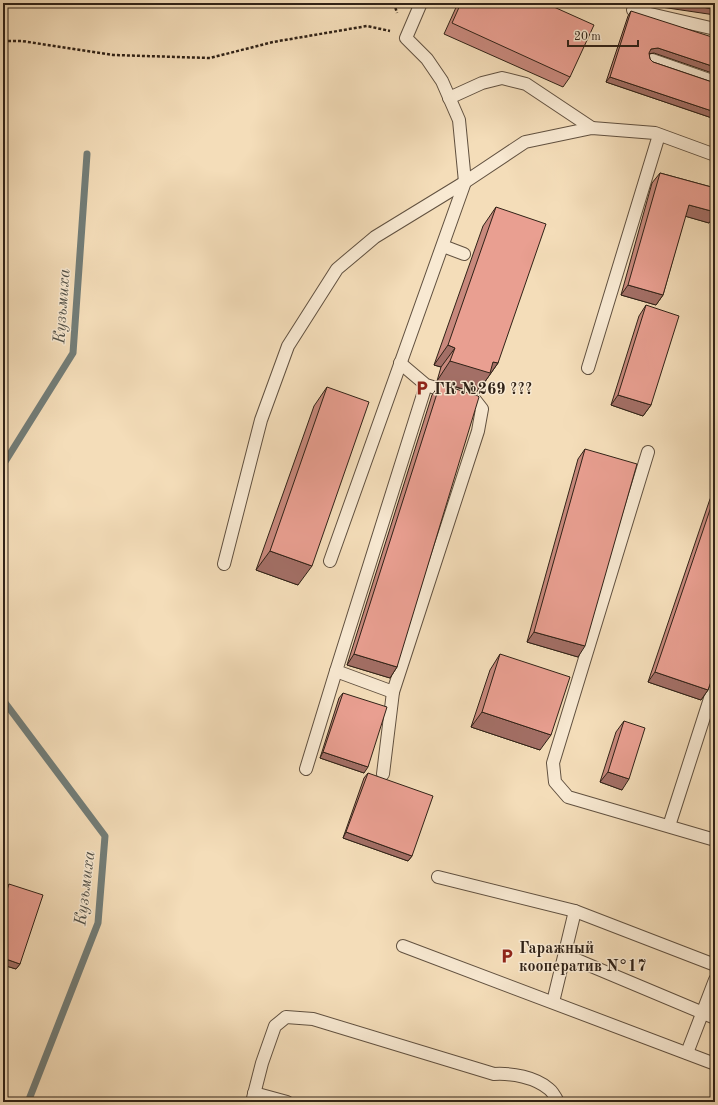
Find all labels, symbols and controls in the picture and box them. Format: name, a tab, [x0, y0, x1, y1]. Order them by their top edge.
scale bar	[568, 22, 638, 48]
text: 20 m	[574, 31, 601, 43]
water label: Кузьмиха	[51, 268, 74, 345]
parking icon: ГК №269 ???	[413, 379, 431, 397]
place label: ГК №269 ???	[434, 382, 533, 398]
water label: Кузьмиха	[72, 850, 99, 928]
place label: Гаражный кооператив N°17	[519, 941, 646, 975]
parking icon: Гаражный кооператив N°17	[498, 947, 516, 965]

